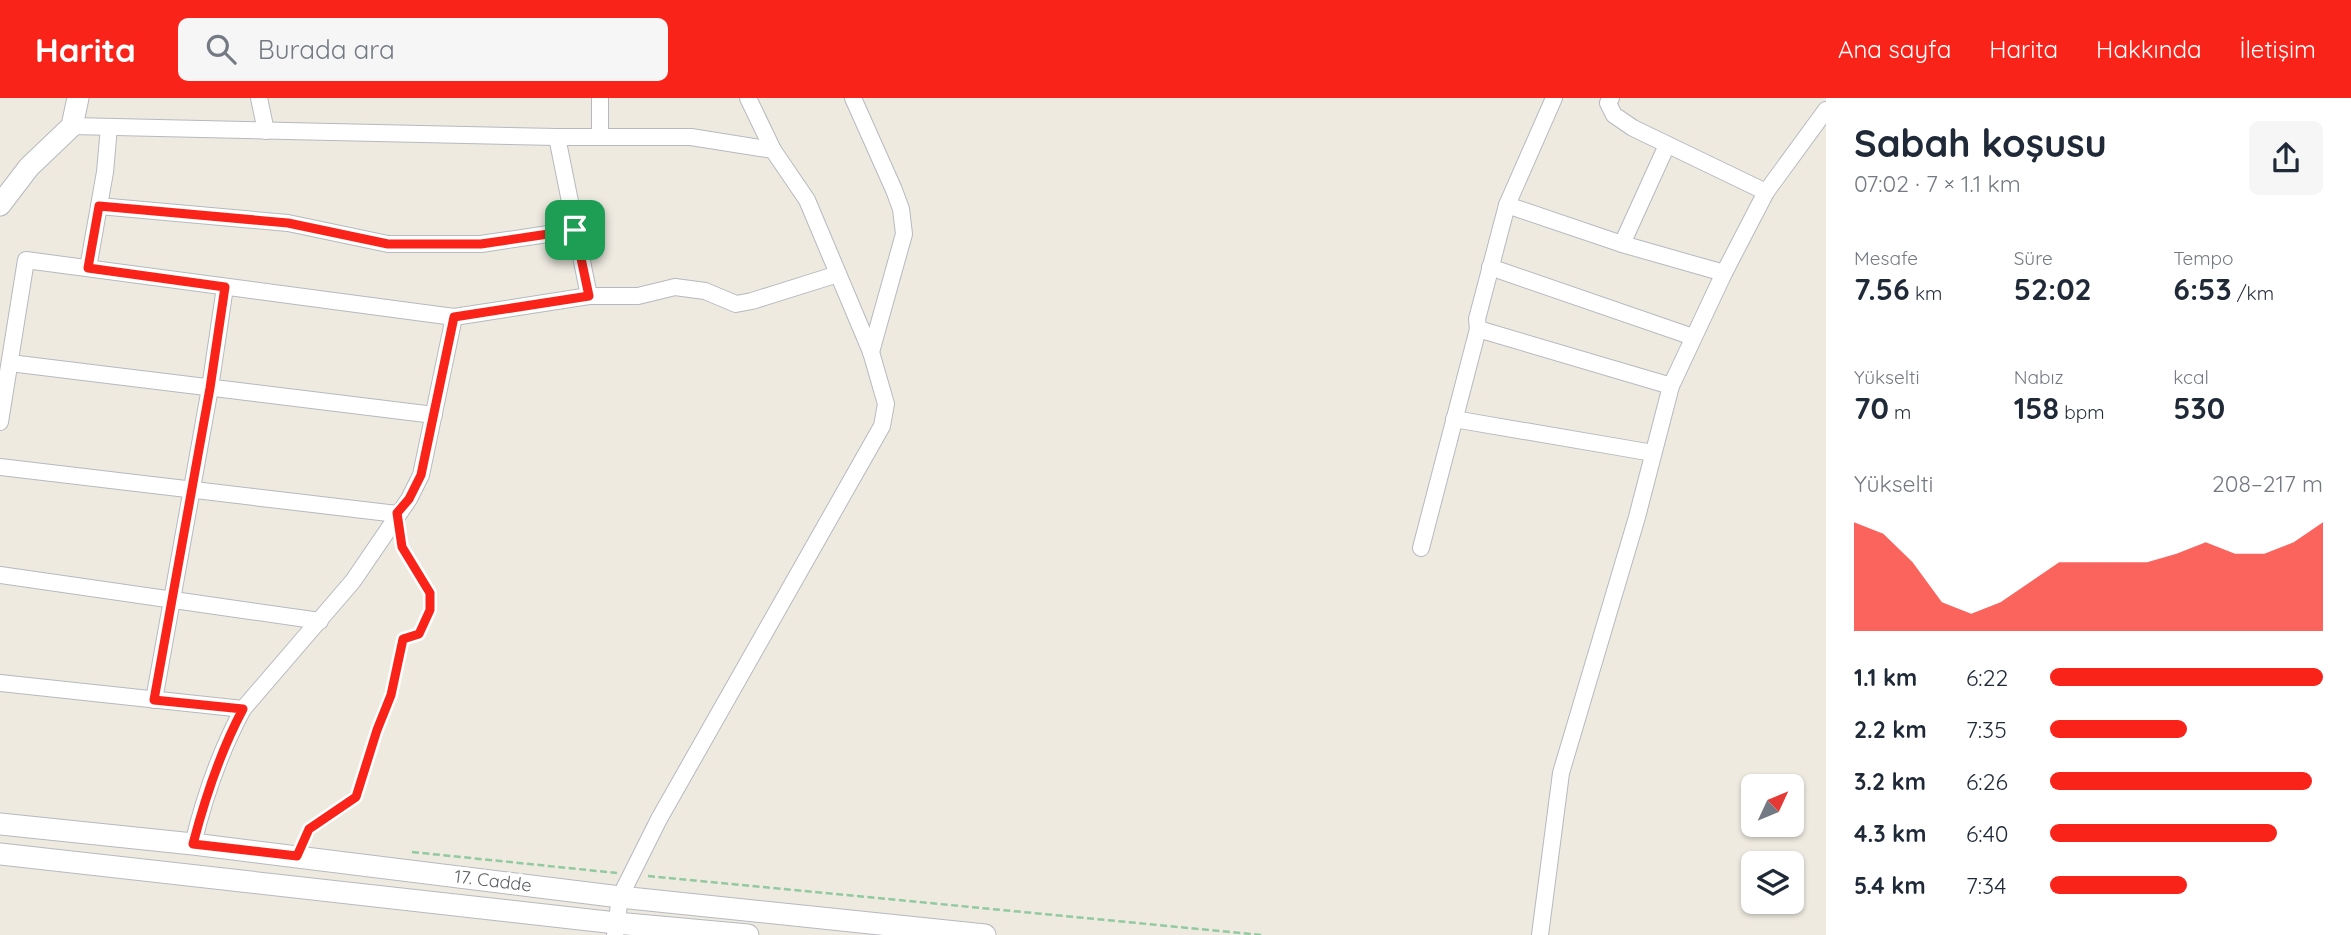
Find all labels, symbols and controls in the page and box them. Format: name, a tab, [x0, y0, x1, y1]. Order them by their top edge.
search box	[178, 18, 668, 81]
text: Harita	[35, 29, 136, 70]
icon: search	[202, 30, 240, 68]
text: Burada ara	[258, 33, 395, 66]
text: Ana sayfa	[1838, 34, 1951, 64]
text: Harita	[1989, 34, 2058, 64]
text: Hakkında	[2096, 34, 2202, 64]
text: İletişim	[2240, 34, 2316, 64]
text: Sabah koşusu	[1854, 119, 2107, 167]
button: share	[2249, 121, 2323, 195]
text: 07:02 · 7 × 1.1 km	[1854, 169, 2021, 198]
pin	[545, 200, 605, 260]
icon: arrive	[556, 211, 594, 249]
text: Mesafe	[1854, 246, 1918, 270]
text: Süre	[2014, 246, 2053, 270]
text: Tempo	[2173, 246, 2234, 270]
text: 7.56	[1854, 270, 1910, 308]
text: 52:02	[2014, 270, 2092, 308]
text: 6:53	[2173, 270, 2232, 308]
text: km	[1910, 281, 1942, 305]
text: /km	[2232, 281, 2274, 305]
text: Yükselti	[1854, 365, 1920, 389]
text: Nabız	[2014, 365, 2064, 389]
text: kcal	[2173, 365, 2209, 389]
text: 70	[1854, 389, 1889, 427]
text: 158	[2014, 389, 2059, 427]
text: 530	[2173, 389, 2225, 427]
text: m	[1889, 400, 1911, 424]
text: bpm	[2059, 400, 2105, 424]
text: Yükselti	[1854, 469, 1933, 498]
text: 208–217 m	[2212, 469, 2323, 498]
text: 1.1 km	[1854, 663, 1917, 692]
text: 6:22	[1966, 663, 2008, 692]
text: 2.2 km	[1854, 715, 1927, 744]
text: 7:35	[1966, 715, 2007, 744]
text: 3.2 km	[1854, 767, 1926, 796]
text: 6:26	[1966, 767, 2008, 796]
north arrow	[1741, 774, 1804, 836]
map controls	[1741, 774, 1804, 914]
text: 4.3 km	[1854, 819, 1926, 848]
text: 6:40	[1966, 819, 2008, 848]
button: layers	[1741, 851, 1804, 914]
street label: 17. Cadde	[453, 864, 533, 897]
text: 5.4 km	[1854, 871, 1926, 900]
text: 7:34	[1966, 871, 2006, 900]

